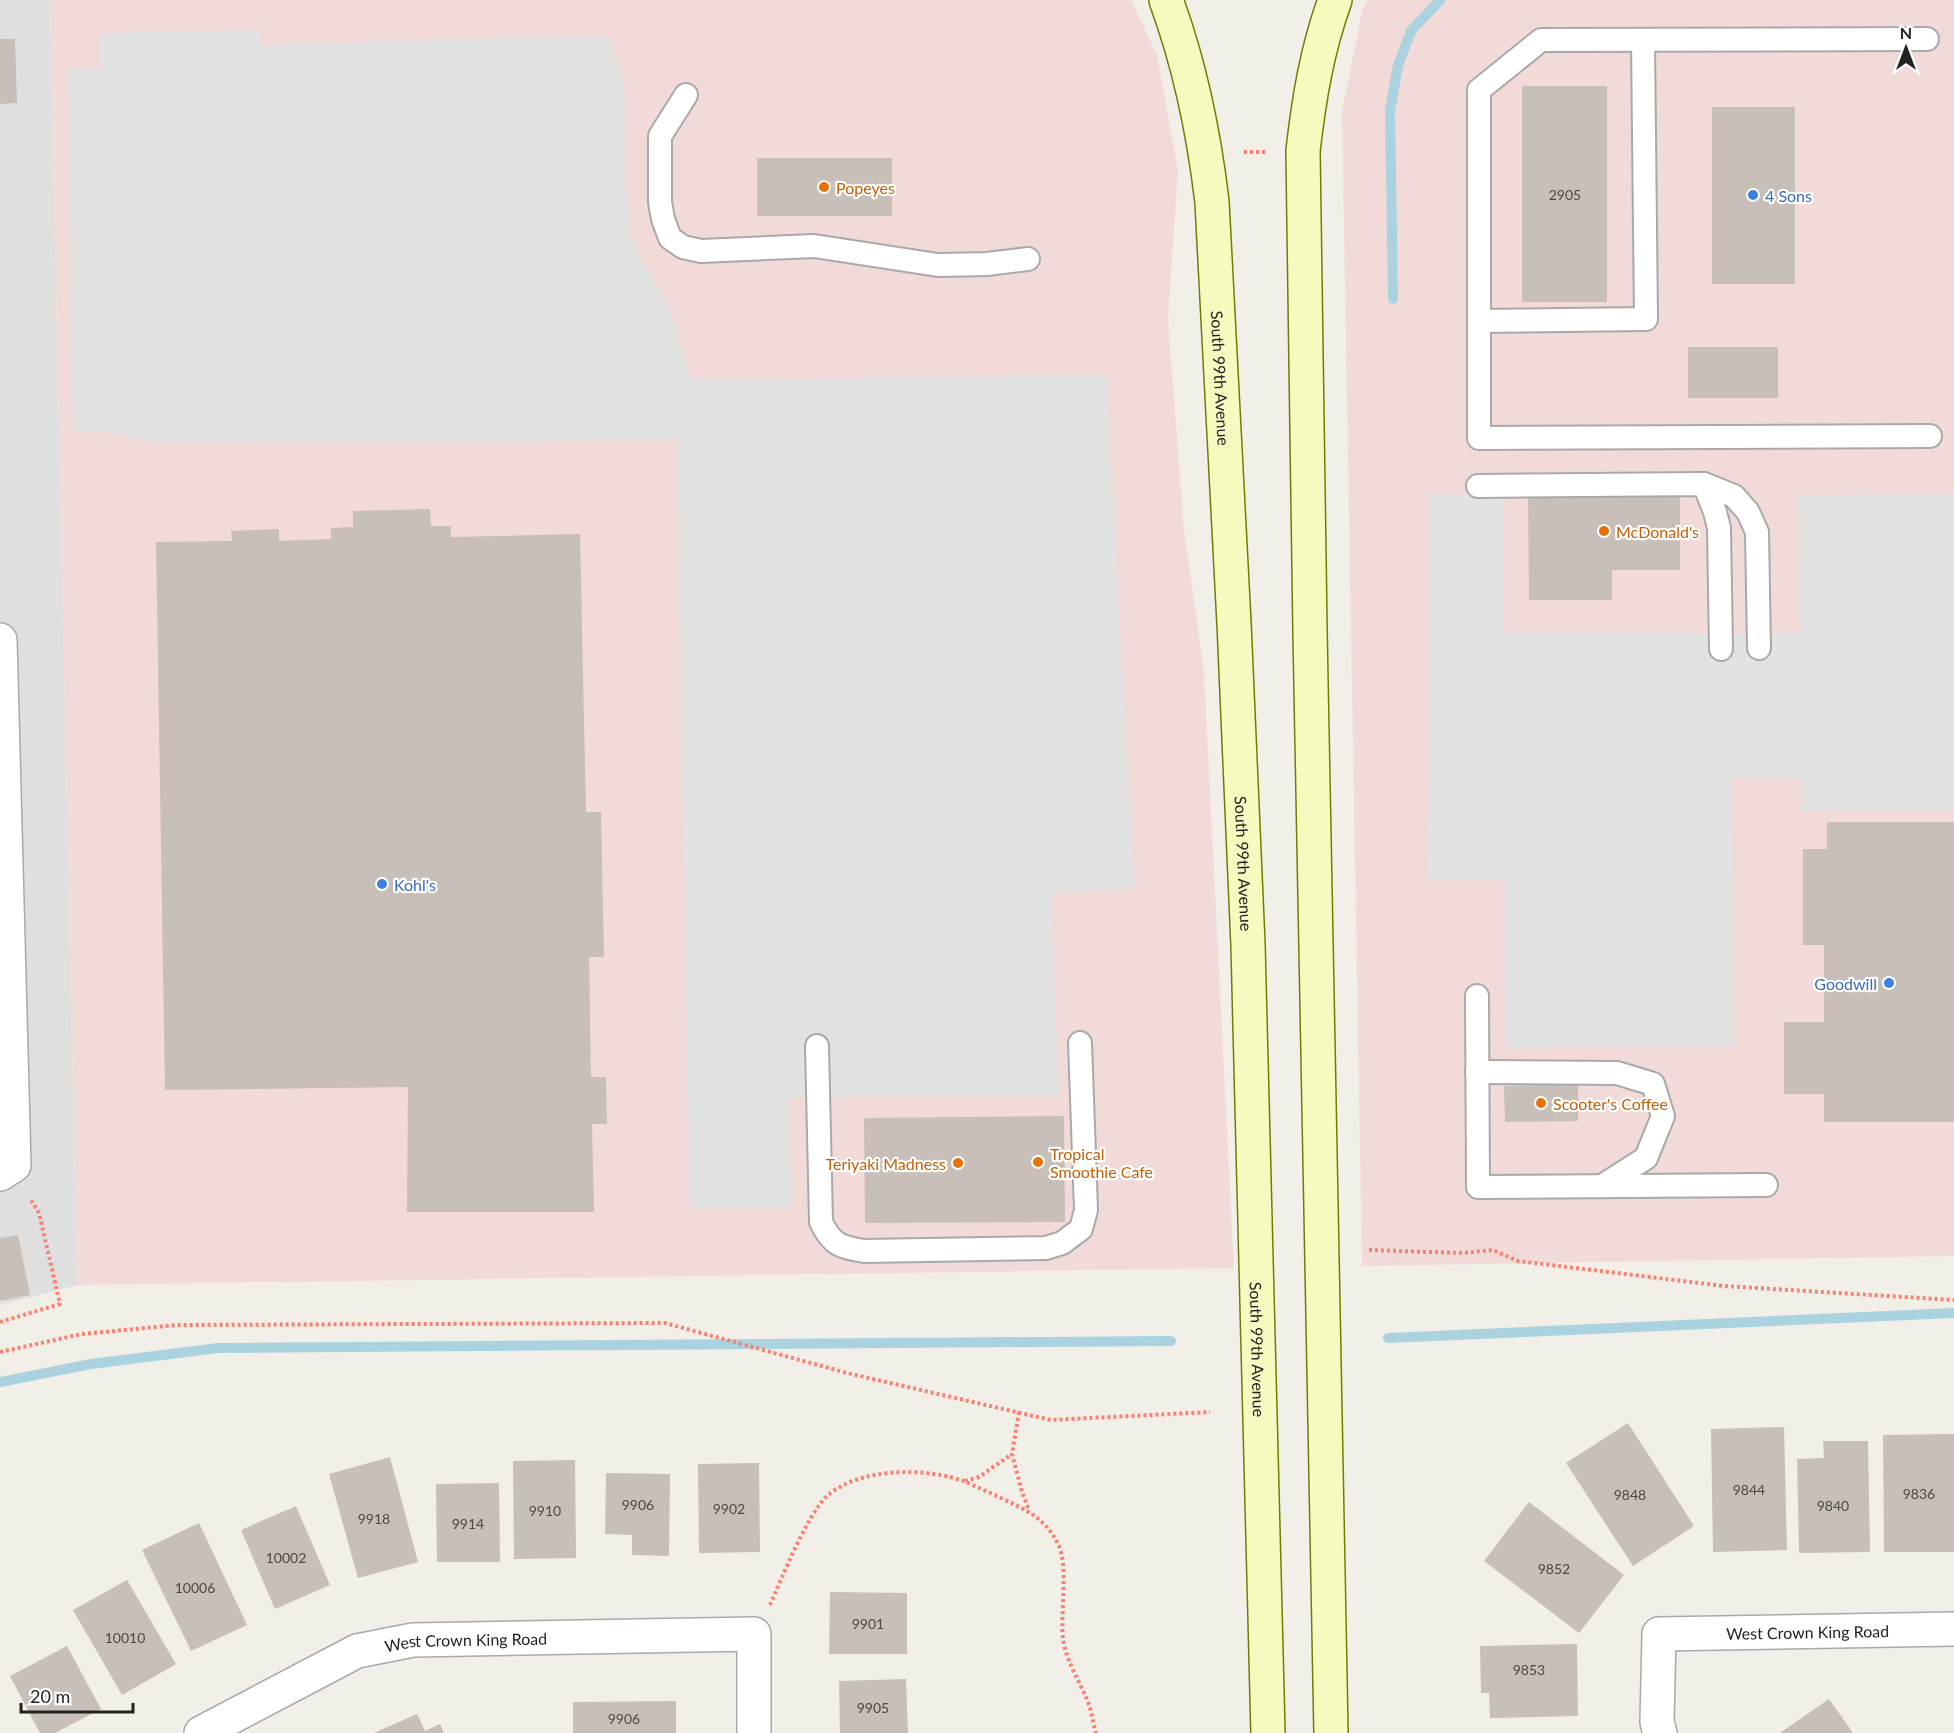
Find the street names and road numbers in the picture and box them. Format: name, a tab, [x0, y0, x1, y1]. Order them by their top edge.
street label: South 99th Avenue	[1208, 310, 1234, 446]
street label: South 99th Avenue	[1232, 796, 1257, 932]
street label: South 99th Avenue	[1247, 1282, 1269, 1417]
street label: West Crown King Road	[1726, 1621, 1889, 1642]
street label: West Crown King Road	[383, 1628, 547, 1655]

